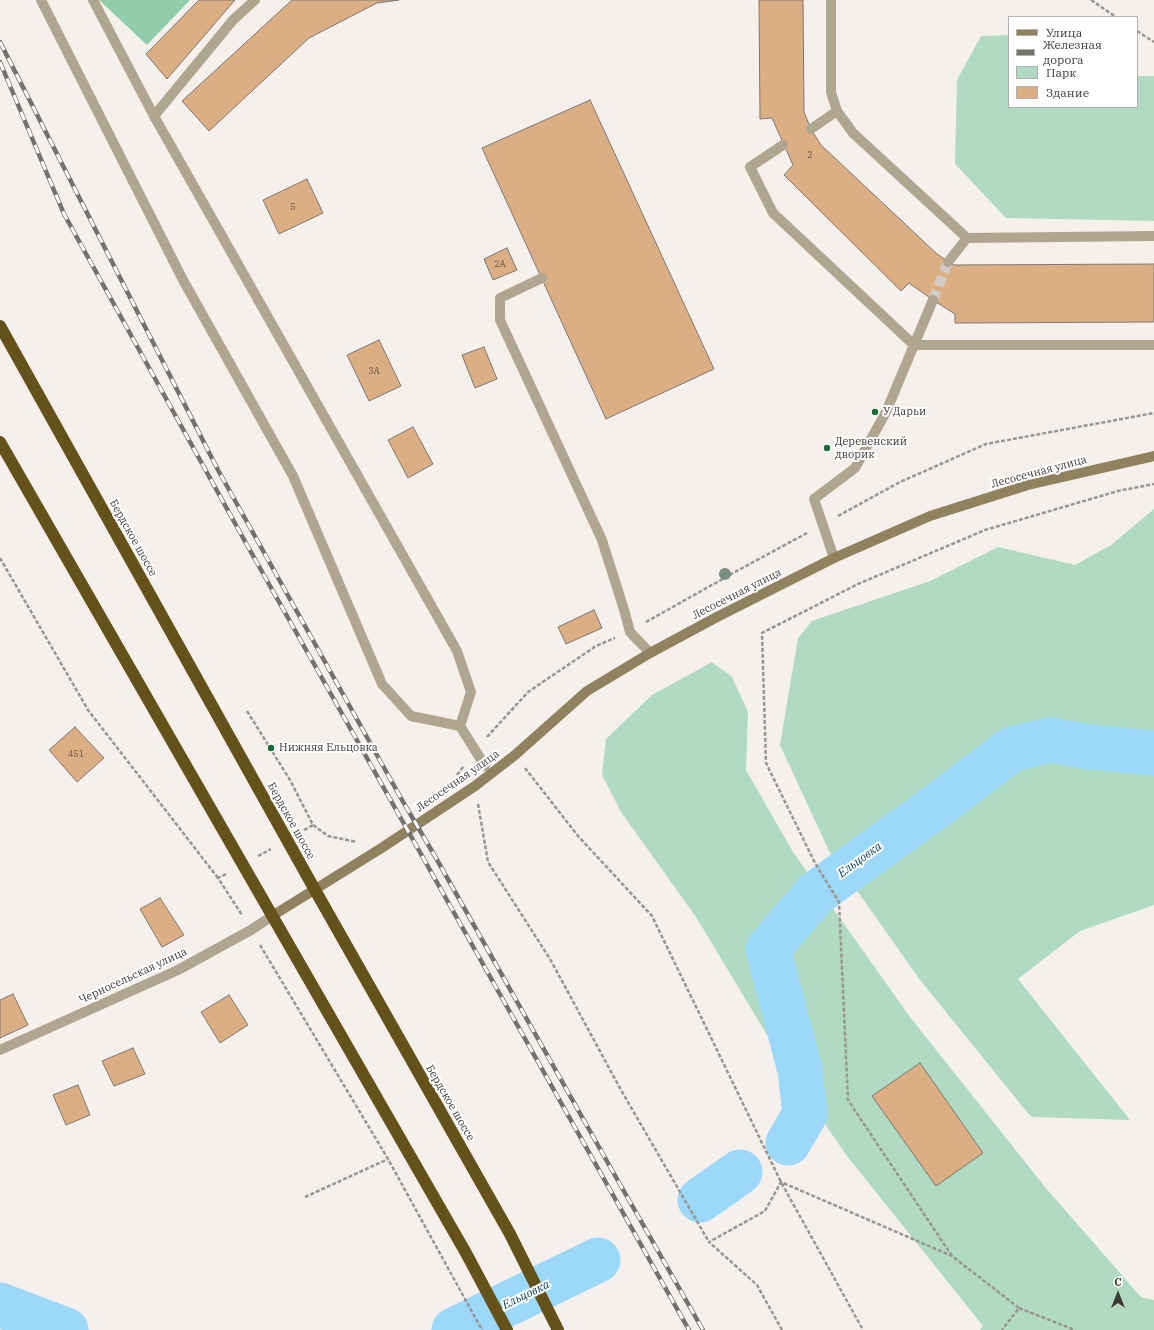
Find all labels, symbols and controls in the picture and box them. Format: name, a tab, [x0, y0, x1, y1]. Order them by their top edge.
legend	[1008, 16, 1138, 108]
text: Улица	[1046, 25, 1082, 40]
text: Железная дорога	[1043, 37, 1102, 67]
text: Парк	[1046, 65, 1076, 80]
text: Здание	[1046, 85, 1089, 100]
house number: 2	[807, 150, 813, 160]
house number: 5	[290, 202, 296, 212]
house number: 2А	[494, 259, 506, 269]
house number: 3А	[368, 366, 380, 376]
place label: У Дарьи	[883, 405, 926, 419]
marker: У Дарьи	[870, 407, 880, 417]
place label: Деревенский дворик	[835, 435, 907, 461]
marker: Деревенский дворик	[822, 443, 832, 453]
street label: Лесосечная улица	[990, 453, 1088, 491]
street label: Бердское шоссе	[106, 497, 160, 579]
street label: Лесосечная улица	[690, 566, 784, 622]
place label: Нижняя Ельцовка	[279, 741, 378, 755]
marker: Нижняя Ельцовка	[266, 743, 276, 753]
street label: Лесосечная улица	[414, 747, 502, 815]
house number: 451	[68, 749, 84, 759]
street label: Бердское шоссе	[264, 780, 318, 862]
water label: Ельцовка	[835, 839, 885, 881]
street label: Черносельская улица	[77, 945, 189, 1007]
street label: Бердское шоссе	[423, 1063, 477, 1143]
north arrow	[1098, 1274, 1138, 1314]
text: С	[1114, 1275, 1122, 1289]
water label: Ельцовка	[500, 1277, 552, 1313]

